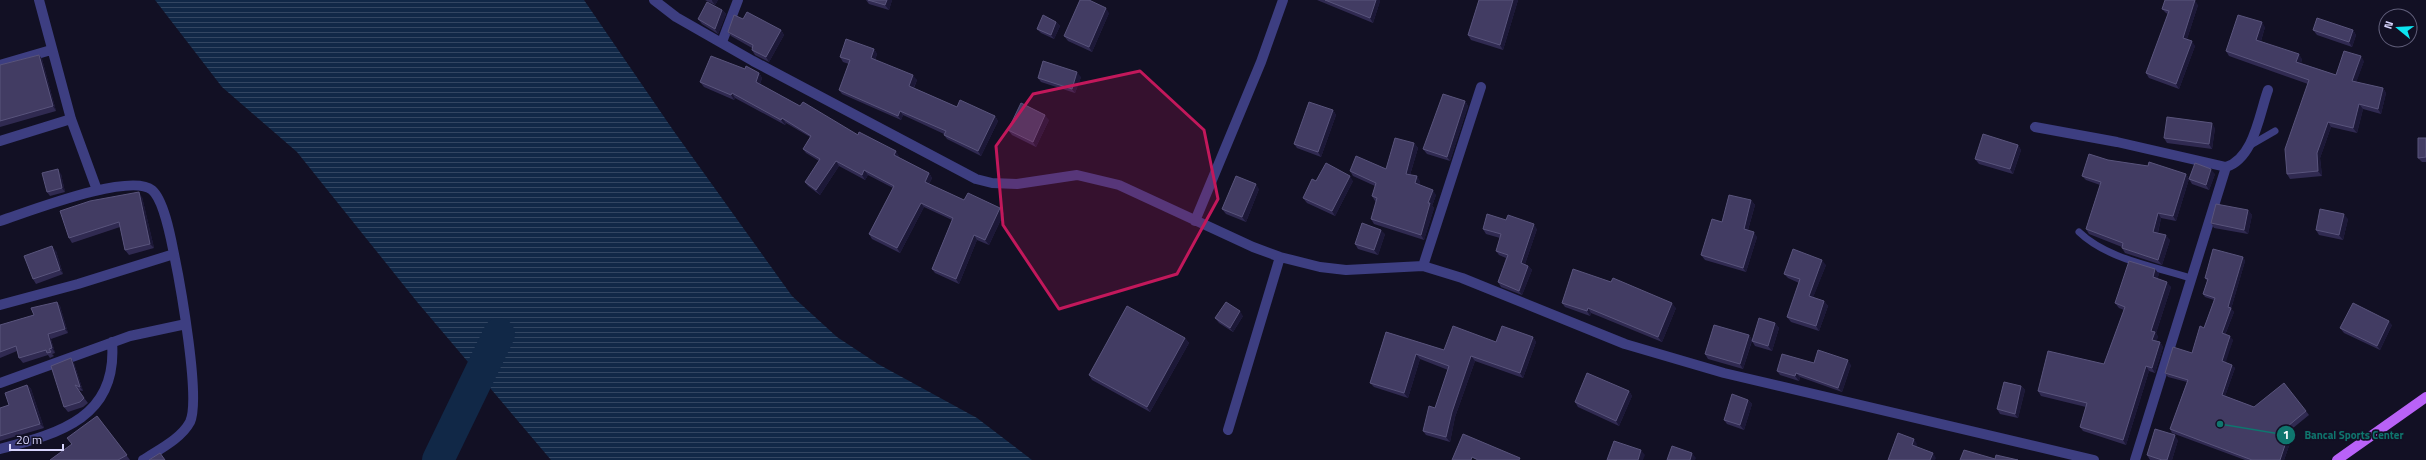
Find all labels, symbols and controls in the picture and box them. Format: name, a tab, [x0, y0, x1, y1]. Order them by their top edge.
north arrow	[2378, 8, 2418, 48]
text: N	[2380, 19, 2397, 31]
callout: Bancal Sports Center	[2276, 423, 2411, 446]
text: 1	[2283, 425, 2289, 444]
scale bar	[10, 426, 63, 452]
text: Bancal Sports Center	[2304, 427, 2404, 443]
text: 20 m	[16, 430, 42, 449]

